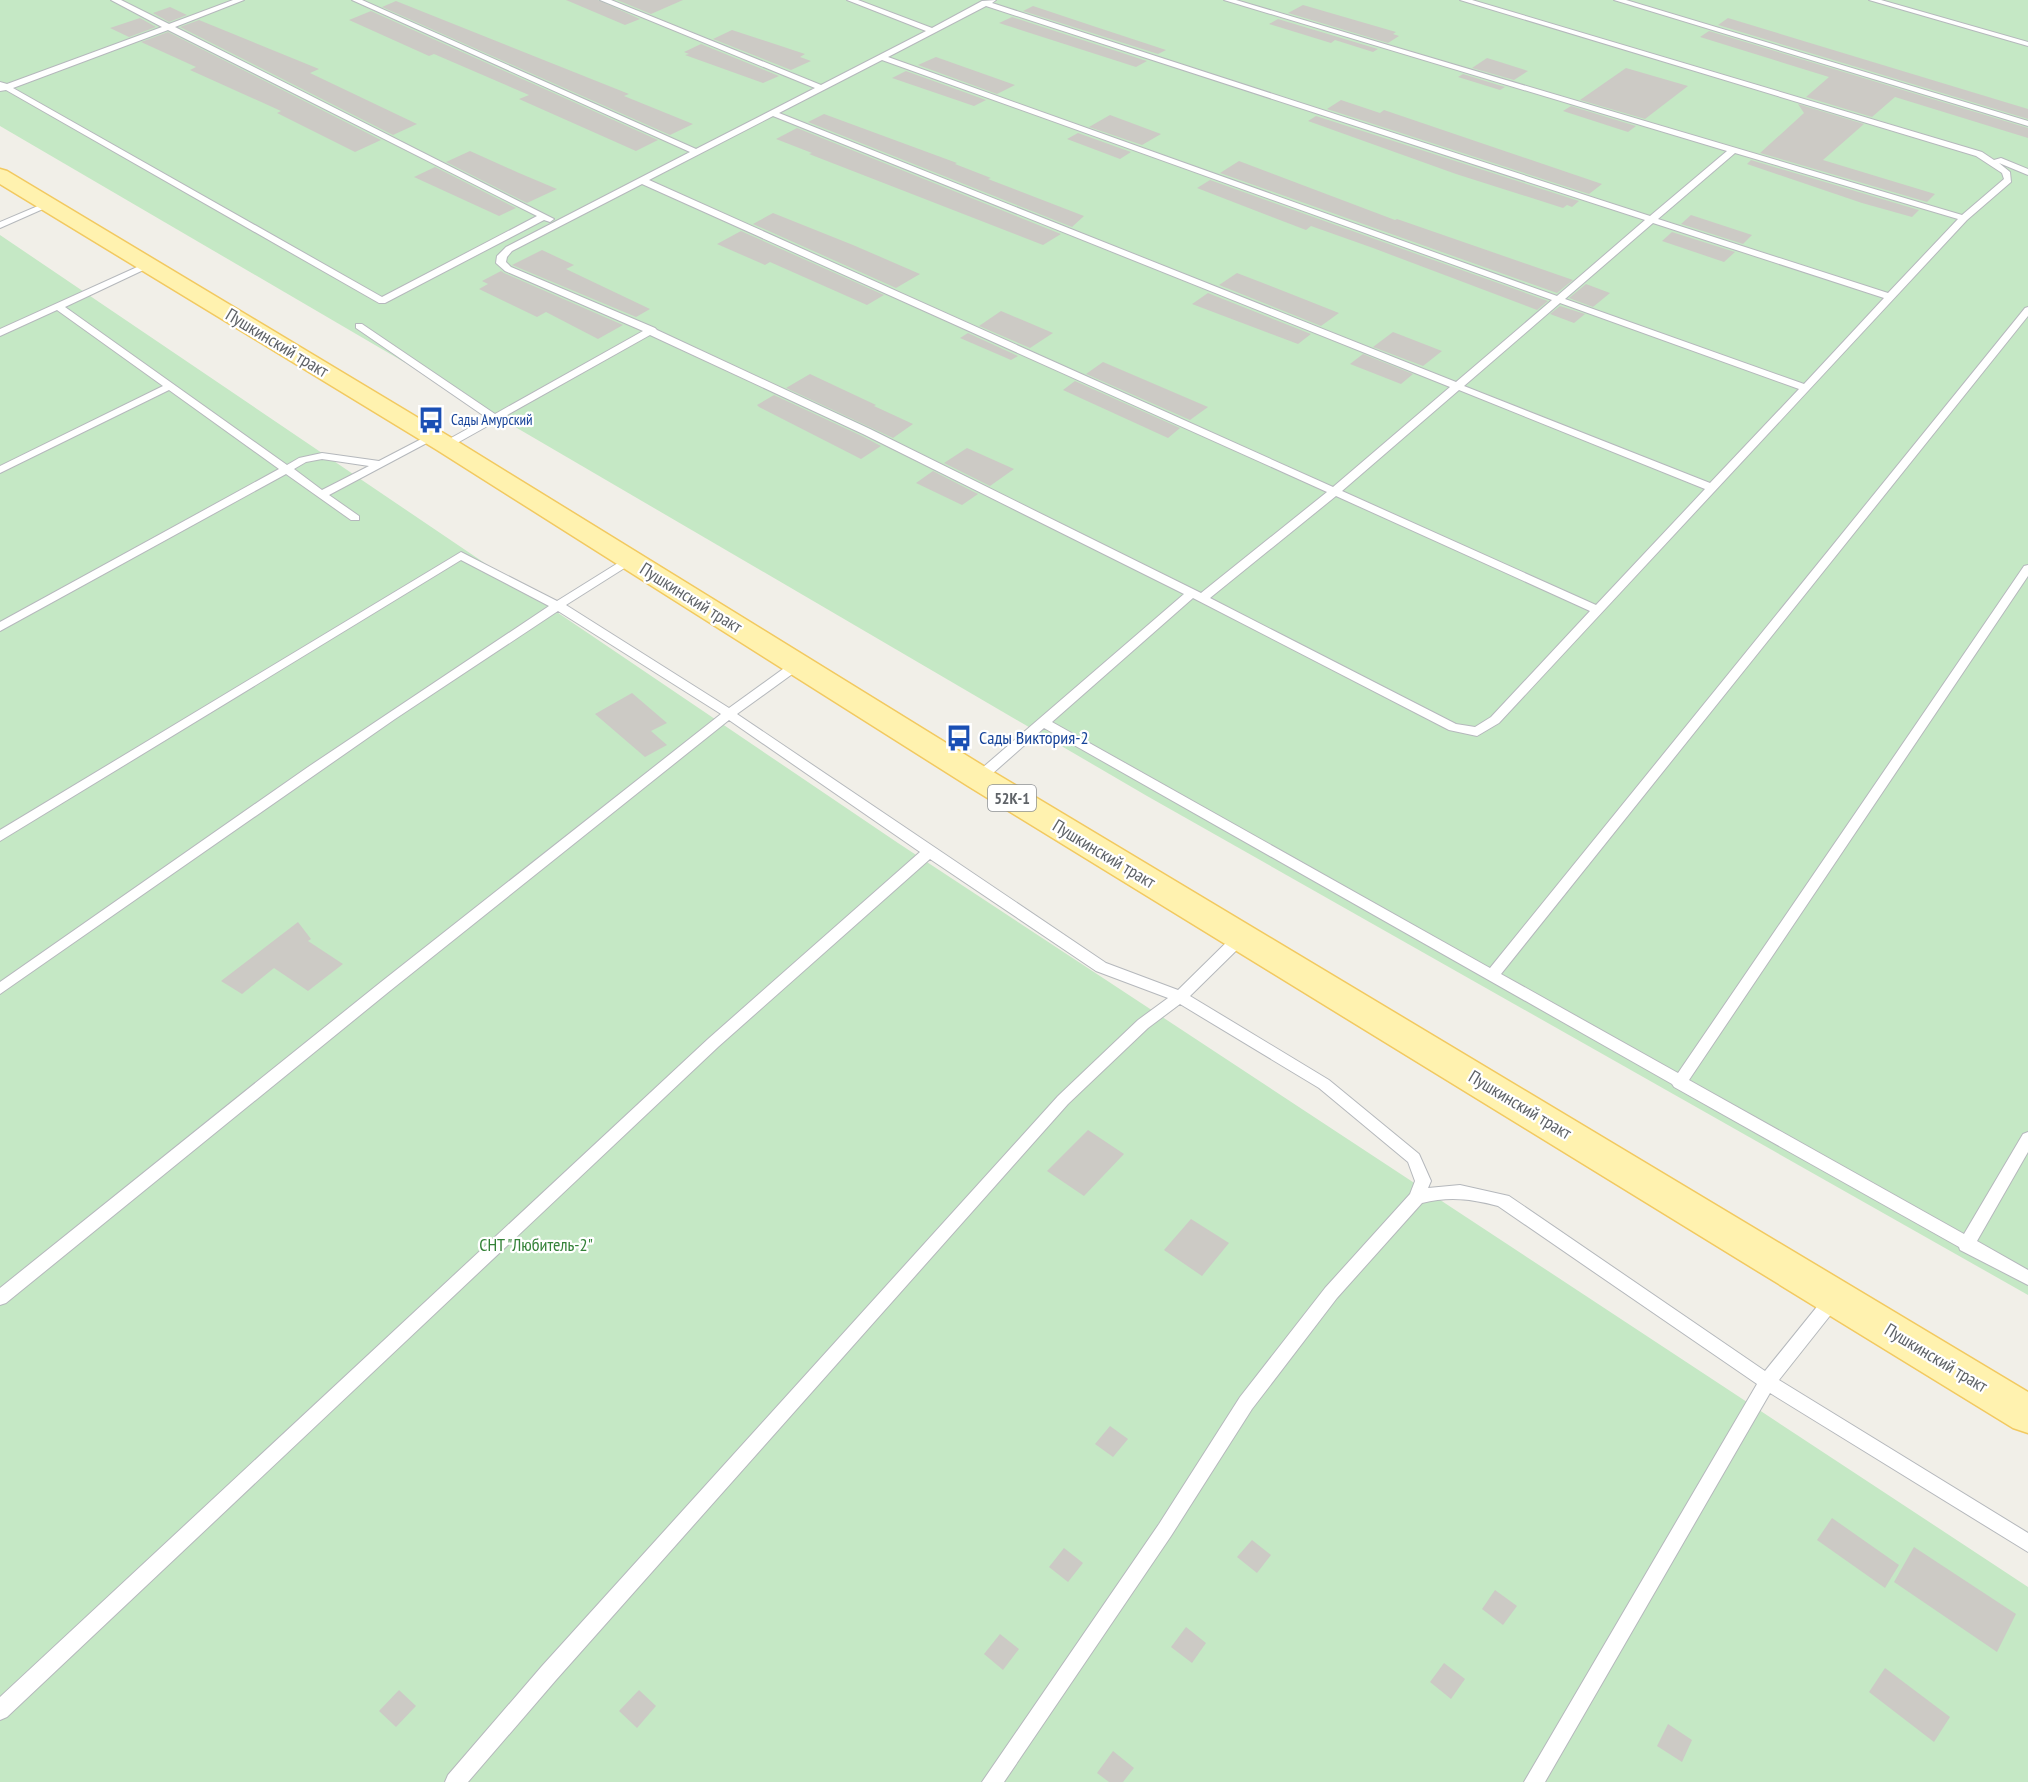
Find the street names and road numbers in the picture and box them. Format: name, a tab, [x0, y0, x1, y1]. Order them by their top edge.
street label: Пушкинский тракт	[222, 303, 333, 382]
street label: Пушкинский тракт	[636, 557, 747, 638]
road number: 52К-1	[988, 785, 1036, 811]
street label: Пушкинский тракт	[1049, 814, 1160, 893]
street label: Пушкинский тракт	[1465, 1065, 1576, 1144]
street label: Пушкинский тракт	[1881, 1318, 1992, 1397]

